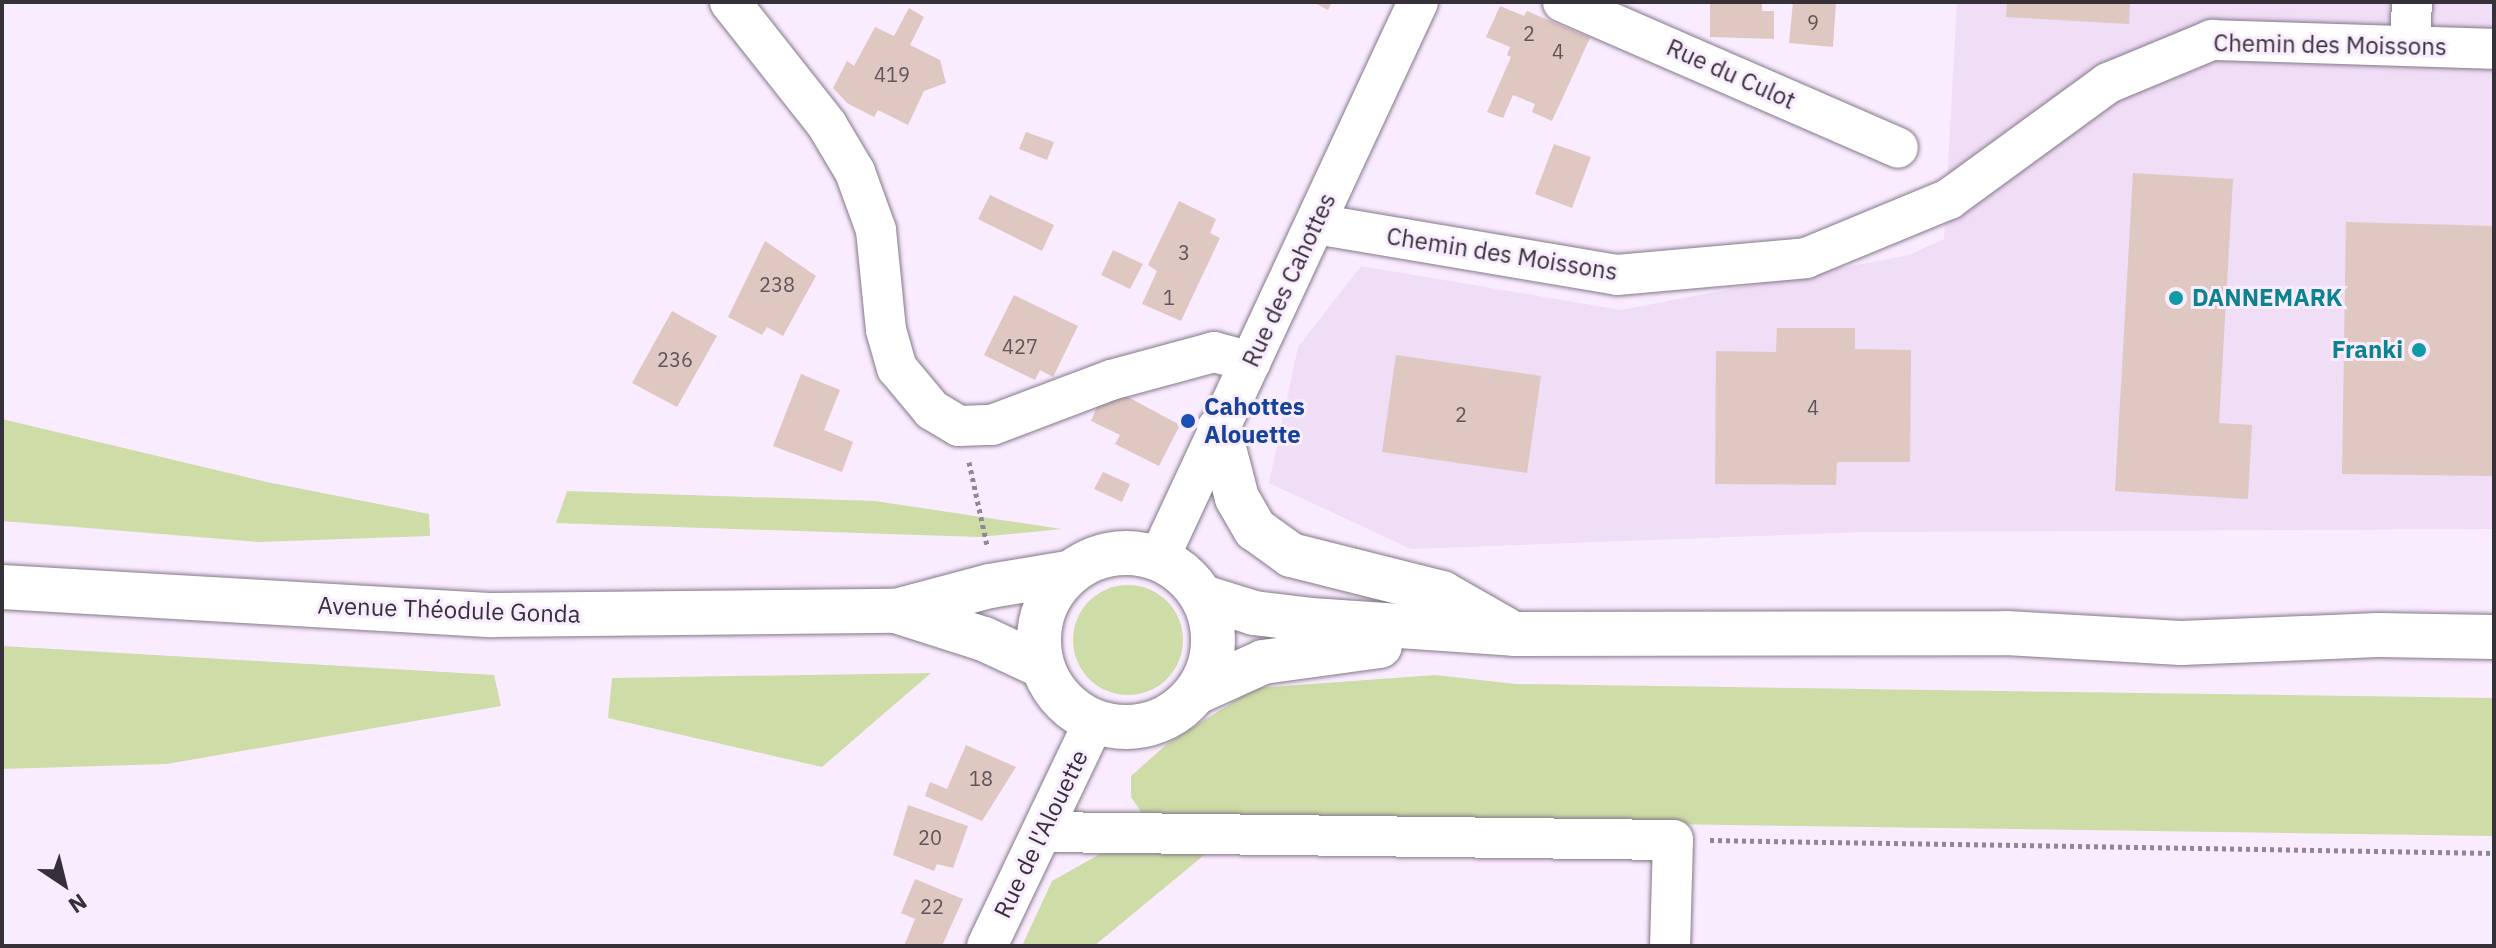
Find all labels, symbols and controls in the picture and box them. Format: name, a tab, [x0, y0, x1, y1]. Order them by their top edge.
house number: 9	[1807, 10, 1819, 34]
house number: 2	[1523, 21, 1535, 45]
street label: Chemin des Moissons	[2213, 29, 2447, 61]
street label: Rue du Culot	[1662, 33, 1800, 115]
house number: 4	[1552, 39, 1564, 63]
house number: 419	[874, 62, 910, 86]
street label: Rue des Cahottes	[1236, 189, 1342, 371]
street label: Chemin des Moissons	[1385, 222, 1619, 286]
house number: 3	[1178, 240, 1190, 264]
house number: 238	[759, 272, 795, 296]
place label: DANNEMARK	[2192, 284, 2343, 312]
house number: 1	[1163, 285, 1175, 309]
marker: DANNEMARK	[2167, 289, 2185, 307]
house number: 427	[1002, 334, 1038, 358]
place label: Franki	[2332, 336, 2403, 364]
marker: Franki	[2410, 341, 2428, 359]
house number: 236	[657, 347, 693, 371]
place label: Cahottes Alouette	[1204, 393, 1305, 449]
house number: 4	[1807, 395, 1819, 419]
house number: 2	[1455, 402, 1467, 426]
marker: Cahottes Alouette	[1179, 412, 1197, 430]
street label: Avenue Théodule Gonda	[317, 591, 581, 629]
street label: Rue de l'Alouette	[988, 745, 1094, 923]
house number: 18	[969, 766, 993, 790]
house number: 20	[918, 825, 942, 849]
north arrow	[24, 844, 104, 924]
text: N	[63, 888, 93, 921]
house number: 22	[920, 894, 944, 918]

